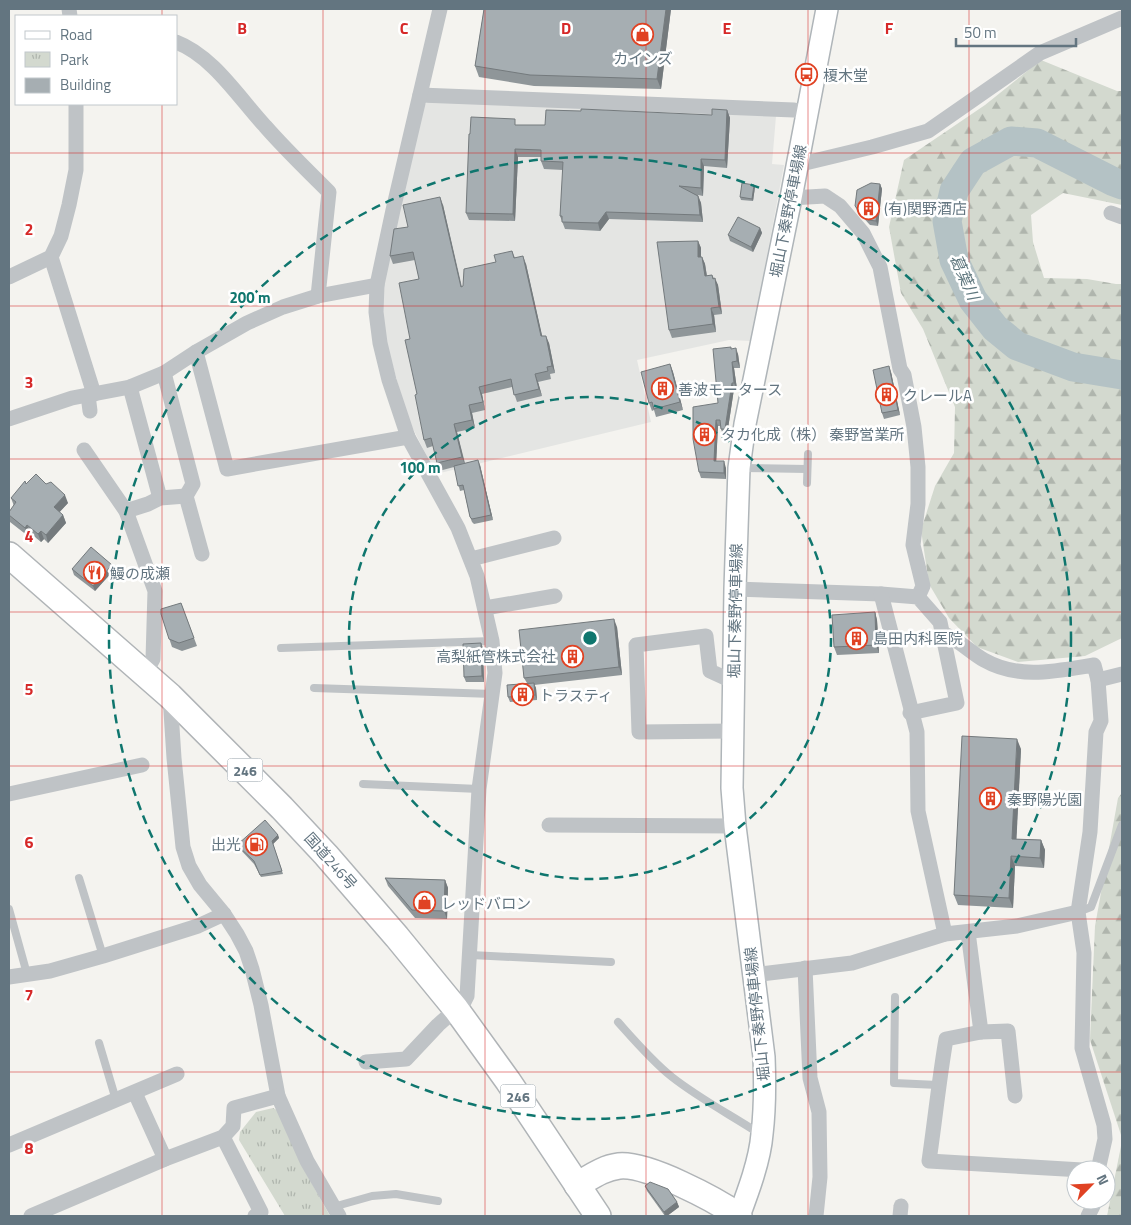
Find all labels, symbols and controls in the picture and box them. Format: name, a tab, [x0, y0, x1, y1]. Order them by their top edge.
legend	[15, 15, 178, 105]
scale bar	[956, 15, 1076, 47]
text: B	[237, 16, 247, 40]
text: C	[400, 16, 409, 40]
text: D	[561, 16, 571, 40]
text: E	[723, 16, 732, 40]
text: F	[885, 16, 894, 40]
text: 50 m	[964, 21, 997, 44]
text: Road	[60, 23, 92, 46]
shop icon: カインズ	[631, 23, 655, 47]
place label: カインズ	[613, 47, 673, 70]
text: Park	[60, 48, 89, 71]
bus stop icon: 榎木堂	[795, 63, 819, 87]
place label: 榎木堂	[823, 64, 868, 87]
text: Building	[60, 73, 111, 96]
street label: 堀山下秦野停車場線	[764, 143, 812, 279]
building icon: (有)関野酒店	[856, 196, 880, 220]
place label: (有)関野酒店	[884, 197, 967, 220]
text: 2	[25, 217, 33, 241]
water label: 葛葉川	[944, 250, 987, 306]
text: 200 m	[229, 286, 271, 309]
text: 3	[25, 370, 33, 394]
building icon: 善波モータース	[650, 377, 674, 401]
place label: 善波モータース	[678, 378, 782, 401]
building icon: クレールA	[875, 383, 899, 407]
place label: クレールA	[903, 384, 972, 407]
building icon: タカ化成（株） 秦野営業所	[693, 422, 717, 446]
place label: タカ化成（株） 秦野営業所	[721, 423, 904, 446]
text: 100 m	[399, 456, 441, 479]
text: 4	[25, 524, 34, 548]
street label: 堀山下秦野停車場線	[722, 543, 748, 679]
restaurant icon: 鰻の成瀬	[82, 561, 106, 585]
place label: 鰻の成瀬	[110, 562, 170, 585]
building icon: 島田内科医院	[845, 626, 869, 650]
place label: 島田内科医院	[873, 627, 963, 650]
centre of rings	[581, 629, 599, 647]
building icon: 高梨紙管株式会社	[560, 644, 584, 668]
place label: 高梨紙管株式会社	[436, 645, 556, 668]
text: 5	[25, 677, 34, 701]
building icon: トラスティ	[511, 683, 535, 707]
place label: トラスティ	[539, 684, 613, 707]
road number: 246	[228, 758, 262, 782]
building icon: 秦野陽光園	[979, 787, 1003, 811]
place label: 秦野陽光園	[1007, 788, 1082, 811]
street label: 国道246号	[299, 827, 363, 895]
text: 6	[25, 830, 34, 854]
fuel station icon: 出光	[245, 832, 269, 856]
place label: 出光	[211, 833, 241, 856]
shop icon: レッドバロン	[413, 891, 437, 915]
place label: レッドバロン	[441, 892, 531, 915]
street label: 堀山下秦野停車場線	[739, 946, 775, 1082]
text: 7	[25, 983, 33, 1007]
road number: 246	[500, 1084, 536, 1108]
text: 8	[25, 1136, 34, 1160]
north arrow	[1066, 1160, 1116, 1210]
text: N	[1092, 1171, 1115, 1188]

